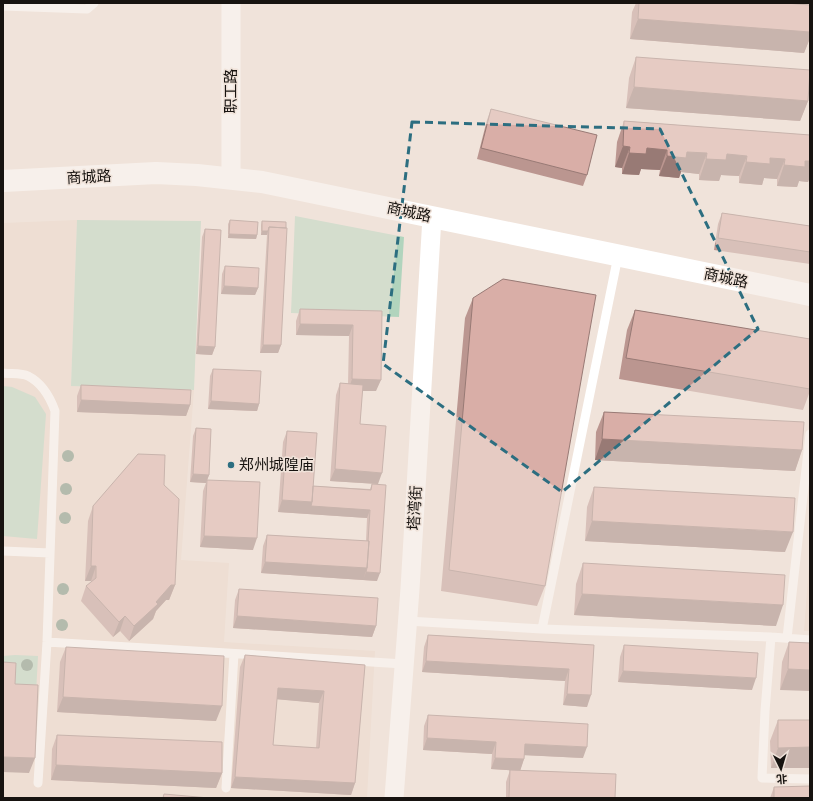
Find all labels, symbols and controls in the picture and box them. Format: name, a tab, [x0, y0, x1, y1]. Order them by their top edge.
street label: 职工路	[222, 68, 240, 114]
street label: 商城路	[66, 167, 112, 187]
street label: 商城路	[385, 199, 433, 225]
street label: 商城路	[702, 265, 750, 291]
place label: 郑州城隍庙	[239, 456, 314, 474]
marker: 郑州城隍庙	[226, 460, 236, 470]
street label: 塔湾街	[405, 485, 425, 531]
north arrow	[761, 749, 801, 789]
text: 北	[776, 772, 788, 785]

